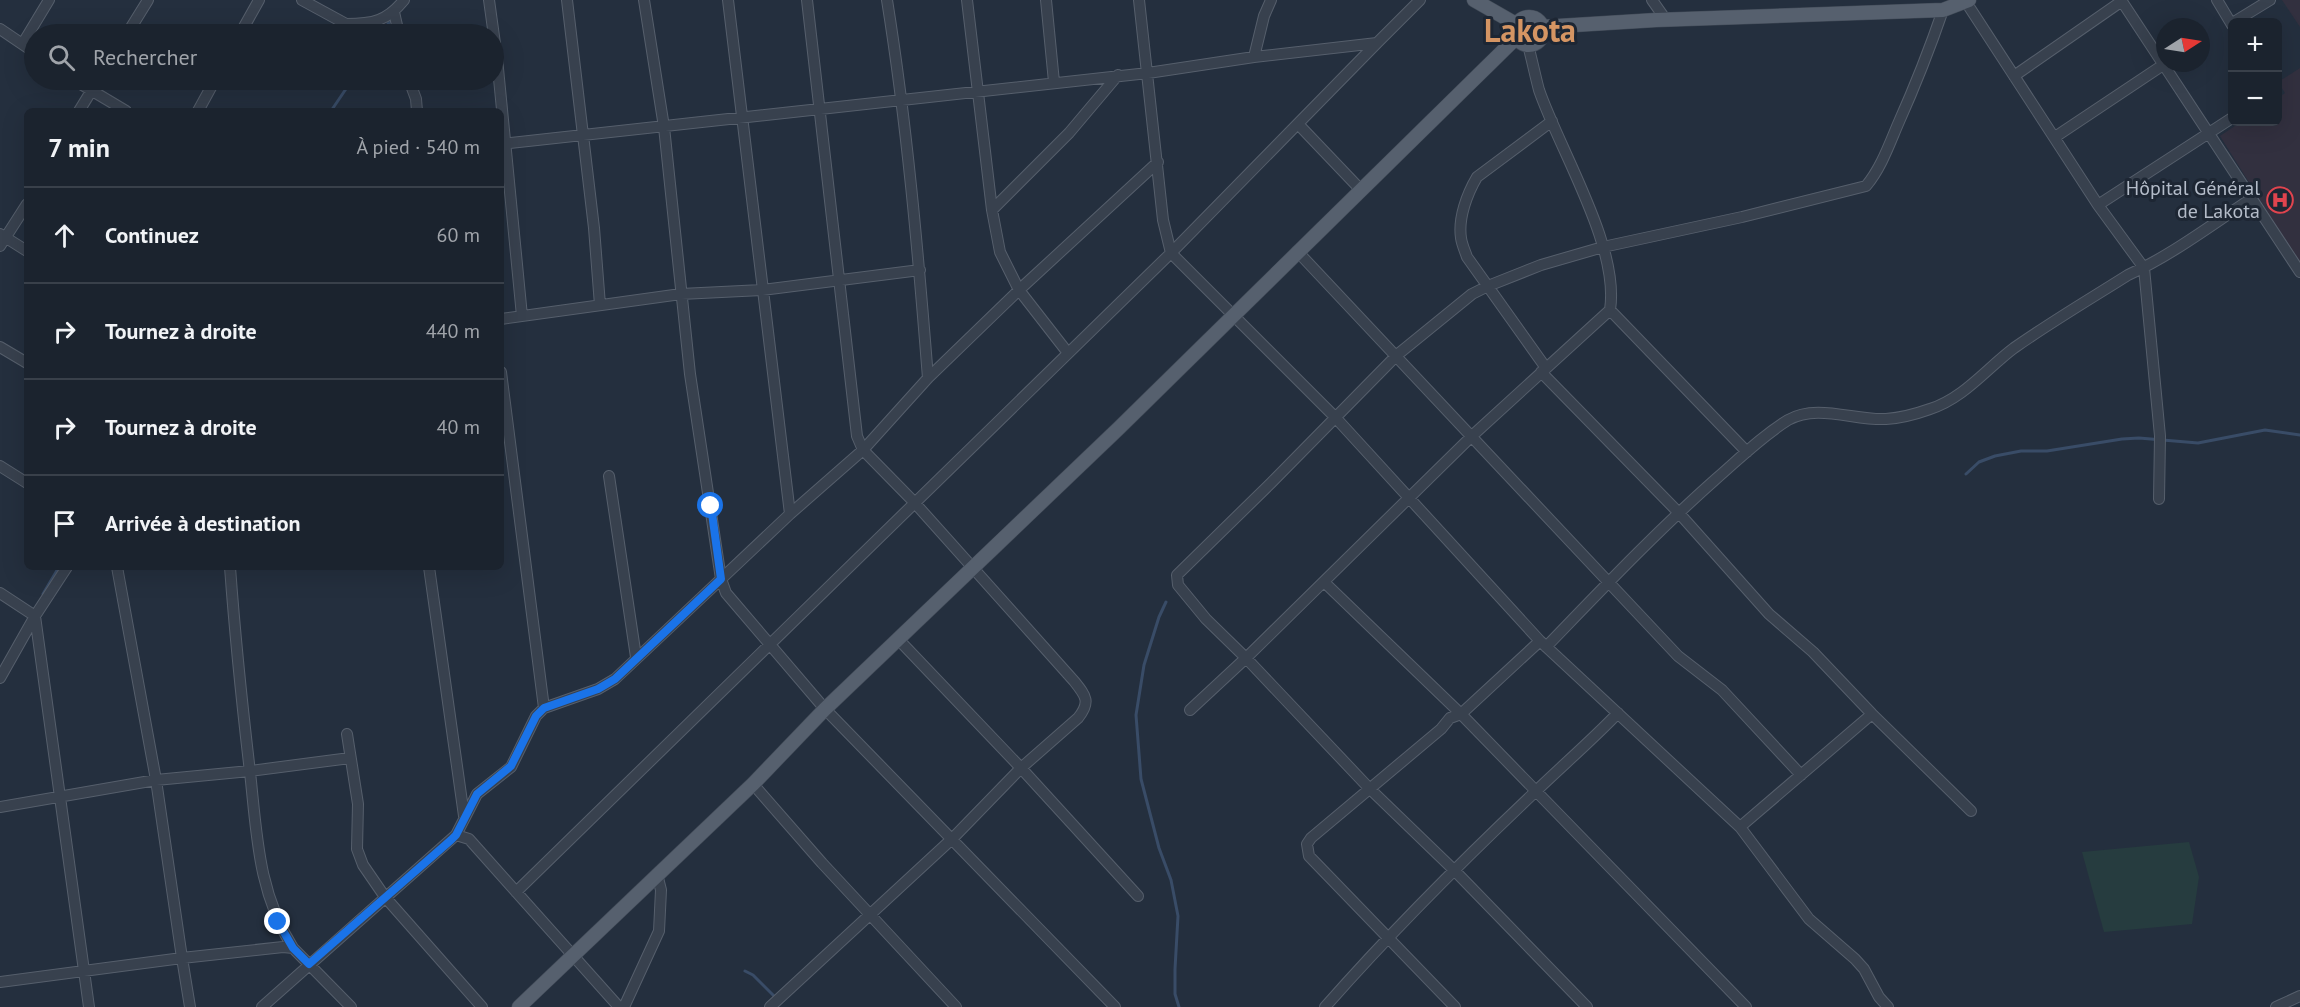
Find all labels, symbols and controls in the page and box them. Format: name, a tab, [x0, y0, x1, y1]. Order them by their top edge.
district label: Lakota	[1484, 9, 1576, 51]
north arrow	[2156, 18, 2210, 72]
map controls	[2228, 18, 2282, 126]
button: +	[2228, 18, 2282, 72]
search box	[24, 24, 504, 90]
icon: search	[45, 41, 78, 74]
text: Rechercher	[93, 43, 197, 71]
button: −	[2228, 72, 2282, 126]
text: 7 min	[48, 131, 110, 164]
text: À pied · 540 m	[356, 134, 480, 160]
place label: Hôpital Général de Lakota	[2126, 175, 2260, 224]
hospital icon: Hôpital Général de Lakota	[2265, 185, 2295, 215]
icon: ahead	[48, 219, 81, 252]
text: Continuez	[105, 221, 199, 249]
text: 60 m	[437, 222, 480, 248]
icon: right	[48, 315, 81, 348]
text: Tournez à droite	[105, 317, 257, 345]
text: 440 m	[426, 318, 480, 344]
icon: right	[48, 411, 81, 444]
text: Tournez à droite	[105, 413, 257, 441]
text: 40 m	[437, 414, 480, 440]
route start	[697, 492, 723, 518]
icon: arrive	[48, 507, 81, 540]
text: Arrivée à destination	[105, 509, 301, 537]
route end	[264, 908, 290, 934]

